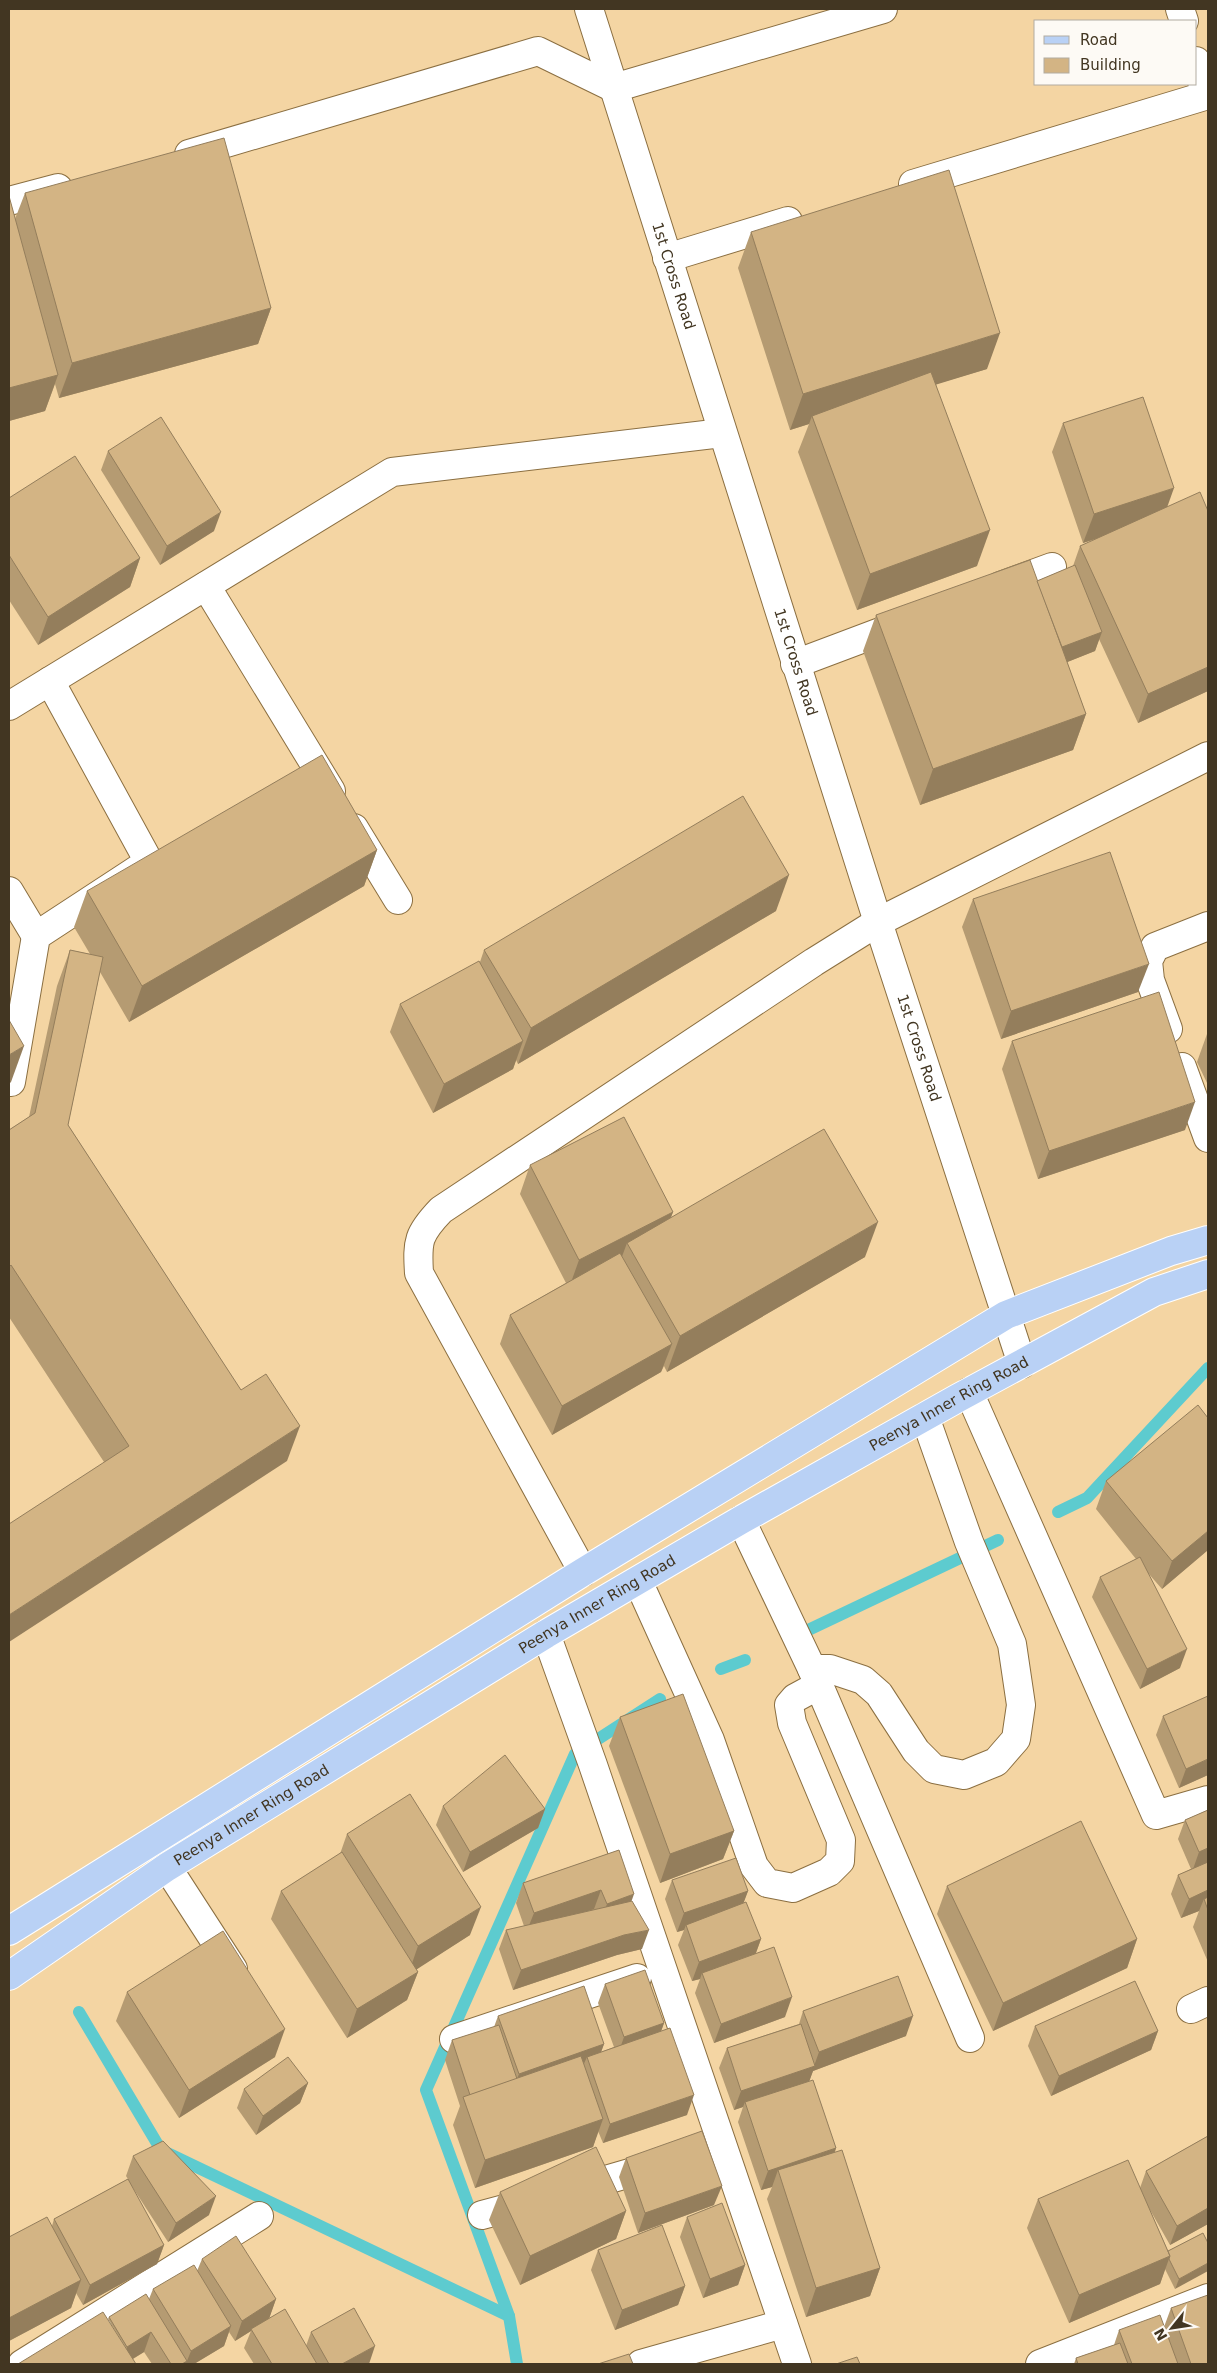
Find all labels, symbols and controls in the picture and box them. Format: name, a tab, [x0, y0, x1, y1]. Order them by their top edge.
legend	[1034, 20, 1197, 85]
text: Road	[1080, 31, 1118, 49]
text: Building	[1080, 56, 1141, 74]
street label: 1st Cross Road	[648, 220, 699, 332]
street label: 1st Cross Road	[770, 606, 821, 718]
street label: 1st Cross Road	[893, 992, 945, 1104]
street label: Peenya Inner Ring Road	[866, 1353, 1032, 1455]
street label: Peenya Inner Ring Road	[515, 1551, 679, 1658]
street label: Peenya Inner Ring Road	[170, 1761, 332, 1870]
north arrow	[1147, 2303, 1197, 2353]
text: N	[1151, 2325, 1171, 2344]

